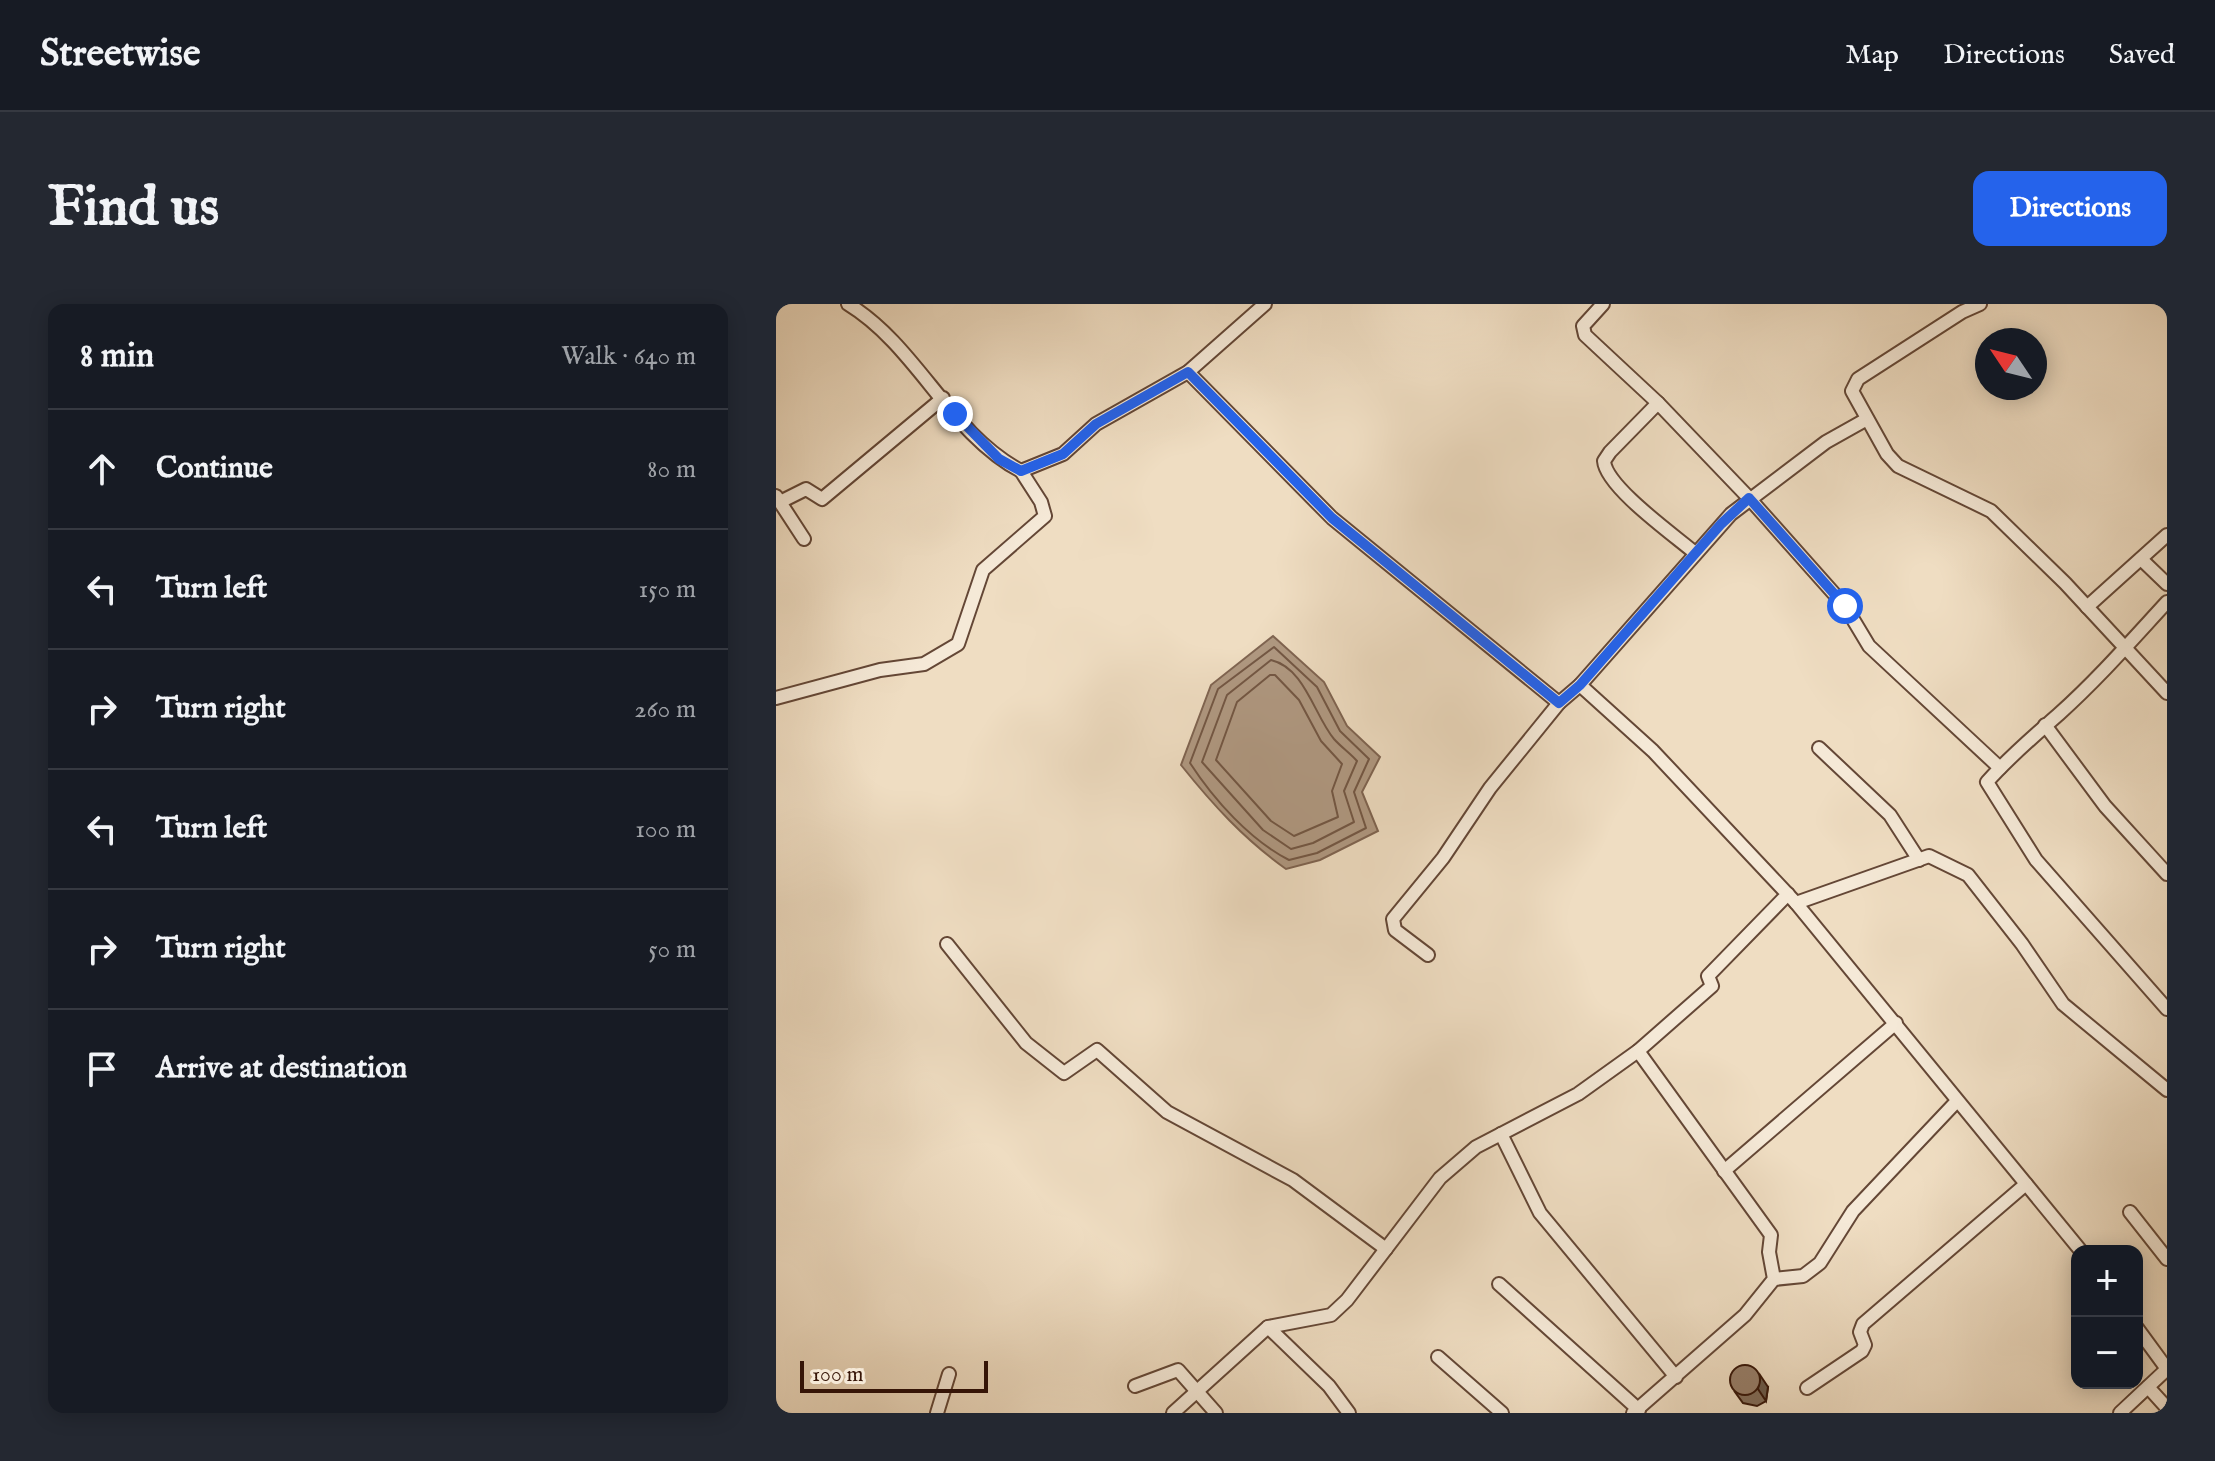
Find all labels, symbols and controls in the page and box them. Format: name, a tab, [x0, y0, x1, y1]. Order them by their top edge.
text: Streetwise	[40, 31, 200, 79]
text: Map	[1845, 38, 1899, 73]
text: Directions	[1943, 38, 2065, 73]
text: Saved	[2109, 38, 2175, 73]
button: Directions	[1973, 171, 2167, 246]
text: Find us	[48, 173, 219, 244]
north arrow	[1975, 328, 2047, 400]
text: 8 min	[80, 335, 154, 378]
text: Walk · 640 m	[561, 340, 696, 373]
route end	[937, 396, 973, 432]
icon: ahead	[80, 447, 124, 491]
text: Continue	[156, 450, 273, 488]
text: 80 m	[647, 453, 696, 486]
icon: left	[80, 567, 124, 611]
text: Turn left	[156, 570, 267, 608]
text: 150 m	[638, 573, 696, 606]
route start	[1827, 588, 1863, 624]
icon: right	[80, 687, 124, 731]
text: Turn right	[156, 690, 286, 728]
text: 260 m	[634, 693, 696, 726]
icon: left	[80, 807, 124, 851]
text: Turn left	[156, 810, 267, 848]
text: 100 m	[635, 813, 696, 846]
icon: right	[80, 927, 124, 971]
text: Turn right	[156, 930, 286, 968]
text: 50 m	[648, 933, 696, 966]
icon: arrive	[80, 1047, 124, 1091]
text: Arrive at destination	[156, 1050, 407, 1088]
map controls	[2071, 1245, 2143, 1389]
button: +	[2071, 1245, 2143, 1317]
button: −	[2071, 1317, 2143, 1389]
scale bar	[800, 1357, 988, 1393]
text: 100 m	[812, 1361, 864, 1389]

